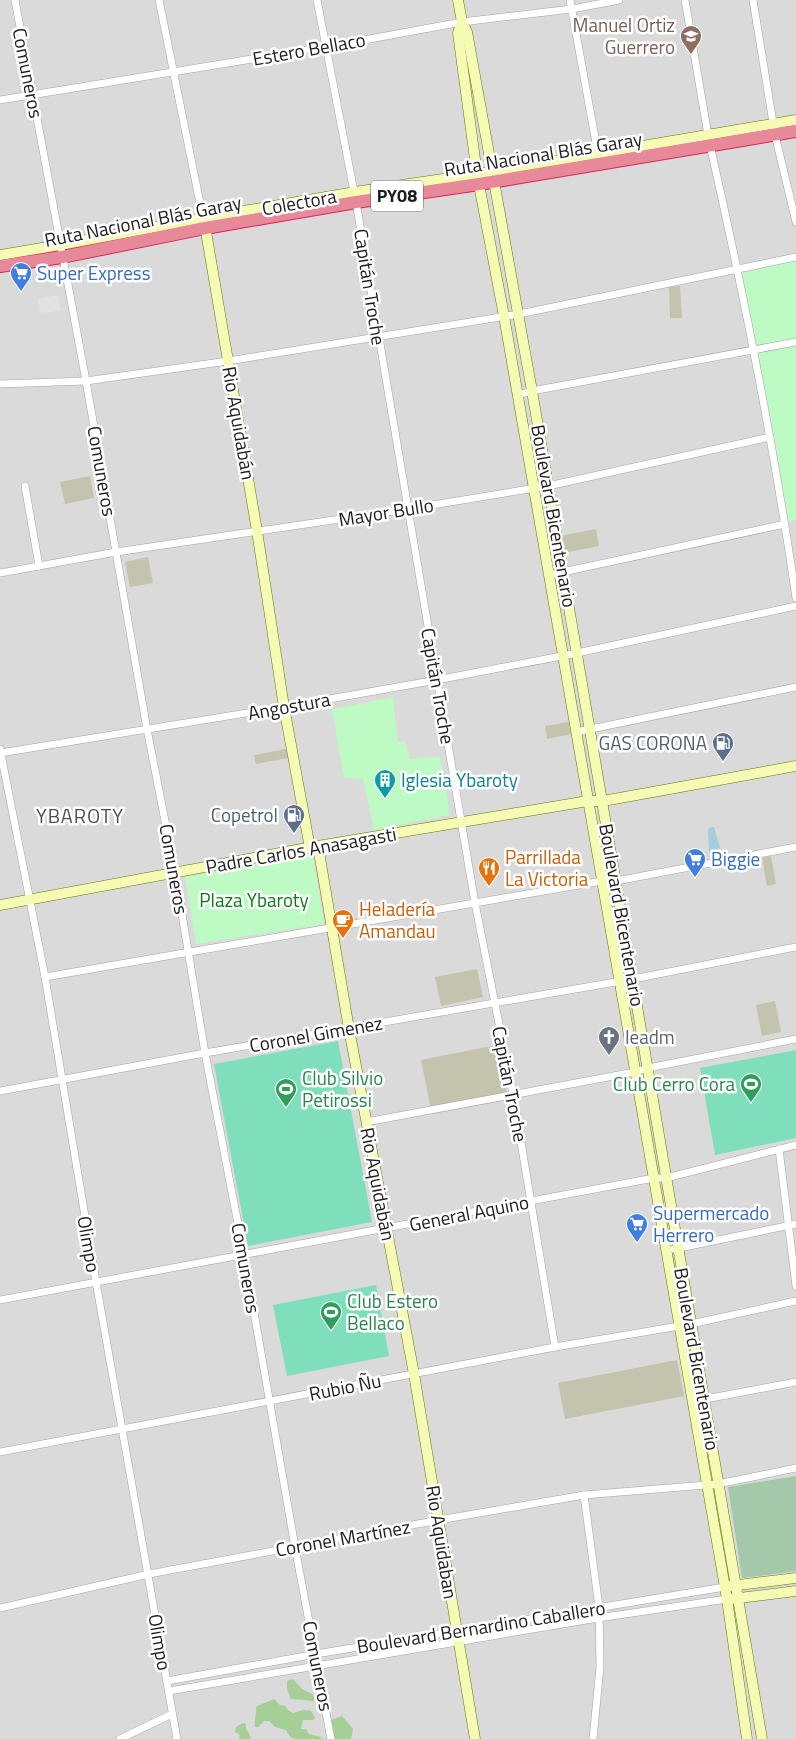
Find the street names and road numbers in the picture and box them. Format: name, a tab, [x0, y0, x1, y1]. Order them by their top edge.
street label: Estero Bellaco	[250, 24, 368, 73]
street label: Comuneros	[6, 25, 51, 121]
street label: Ruta Nacional Blás Garay	[442, 124, 644, 183]
road number: PY08	[371, 180, 423, 212]
street label: Colectora	[259, 181, 339, 222]
street label: Ruta Nacional Blás Garay	[42, 187, 244, 254]
street label: Capitán Troche	[347, 227, 394, 347]
street label: Rio Aquidabán	[215, 364, 264, 482]
street label: Boulevard Bicentenario	[524, 422, 585, 610]
street label: Comuneros	[80, 423, 125, 518]
street label: Mayor Bullo	[336, 490, 435, 533]
street label: Capitán Troche	[414, 626, 463, 746]
street label: Angostura	[246, 684, 333, 727]
street label: Padre Carlos Anasagasti	[203, 818, 399, 881]
street label: Comuneros	[152, 821, 197, 916]
street label: Boulevard Bicentenario	[592, 821, 653, 1009]
street label: Coronel Gimenez	[247, 1008, 385, 1059]
street label: Capitán Troche	[485, 1023, 536, 1144]
street label: Rio Aquidabán	[353, 1125, 404, 1243]
street label: General Aquino	[407, 1187, 531, 1238]
street label: Olimpo	[70, 1213, 109, 1275]
street label: Comuneros	[224, 1220, 269, 1315]
street label: Boulevard Bicentenario	[667, 1265, 728, 1453]
street label: Rubio Ñu	[306, 1365, 384, 1408]
street label: Rio Aquidaban	[419, 1483, 466, 1601]
street label: Coronel Martínez	[273, 1511, 413, 1564]
street label: Boulevard Bernardino Caballero	[354, 1593, 607, 1660]
street label: Olimpo	[141, 1611, 180, 1673]
street label: Comuneros	[296, 1618, 341, 1714]

